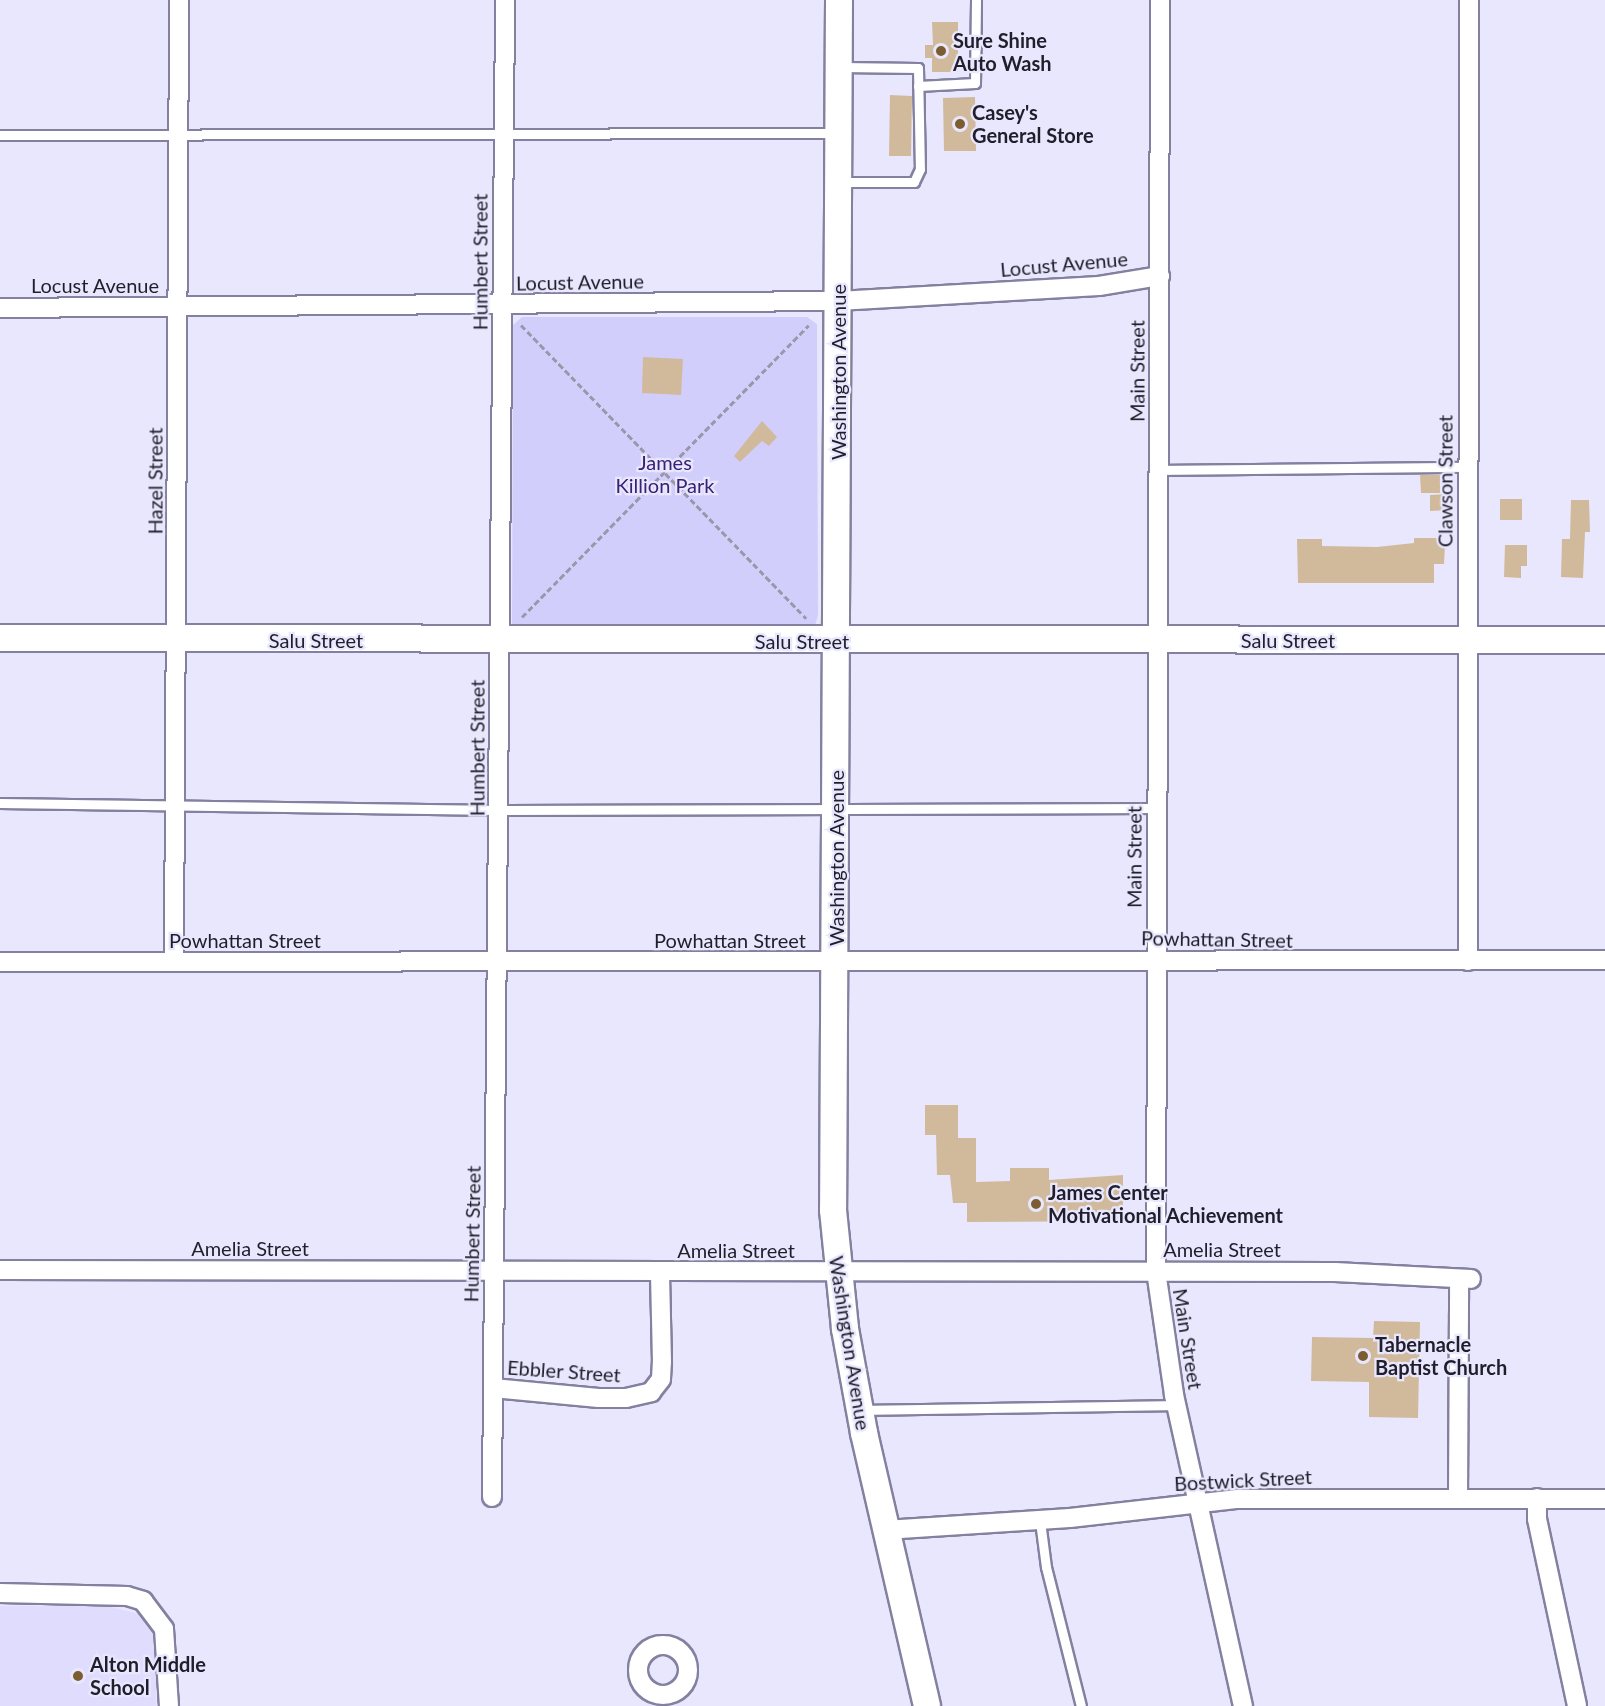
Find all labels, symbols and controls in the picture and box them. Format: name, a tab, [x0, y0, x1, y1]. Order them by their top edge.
place label: Sure Shine Auto Wash	[953, 28, 1052, 75]
marker: Sure Shine Auto Wash	[934, 44, 948, 58]
place label: Casey's General Store	[972, 100, 1094, 147]
marker: Casey's General Store	[953, 117, 967, 131]
street label: Humbert Street	[468, 194, 492, 330]
street label: Locust Avenue	[999, 246, 1129, 282]
street label: Locust Avenue	[515, 269, 645, 295]
street label: Locust Avenue	[31, 273, 159, 297]
street label: Washington Avenue	[826, 284, 850, 460]
street label: Main Street	[1125, 320, 1149, 422]
street label: Clawson Street	[1433, 415, 1457, 547]
street label: Hazel Street	[143, 428, 167, 534]
park label: James Killion Park	[616, 450, 714, 497]
street label: Salu Street	[269, 628, 363, 652]
street label: Salu Street	[1241, 628, 1335, 652]
street label: Salu Street	[755, 629, 849, 653]
street label: Humbert Street	[465, 680, 489, 816]
street label: Washington Avenue	[824, 770, 848, 946]
street label: Main Street	[1122, 806, 1146, 908]
street label: Powhattan Street	[1141, 926, 1293, 952]
street label: Powhattan Street	[169, 928, 321, 952]
street label: Powhattan Street	[654, 928, 806, 952]
street label: Humbert Street	[459, 1165, 485, 1303]
place label: James Center Motivational Achievement	[1048, 1180, 1284, 1227]
marker: James Center Motivational Achievement	[1029, 1197, 1043, 1211]
street label: Amelia Street	[191, 1236, 309, 1260]
street label: Amelia Street	[1163, 1237, 1281, 1261]
street label: Amelia Street	[677, 1238, 795, 1262]
street label: Washington Avenue	[824, 1254, 876, 1432]
street label: Main Street	[1168, 1287, 1208, 1391]
place label: Tabernacle Baptist Church	[1375, 1332, 1507, 1379]
marker: Tabernacle Baptist Church	[1356, 1349, 1370, 1363]
street label: Ebbler Street	[506, 1355, 622, 1387]
street label: Bostwick Street	[1173, 1464, 1313, 1496]
place label: Alton Middle School	[90, 1652, 206, 1699]
marker: Alton Middle School	[71, 1669, 85, 1683]

